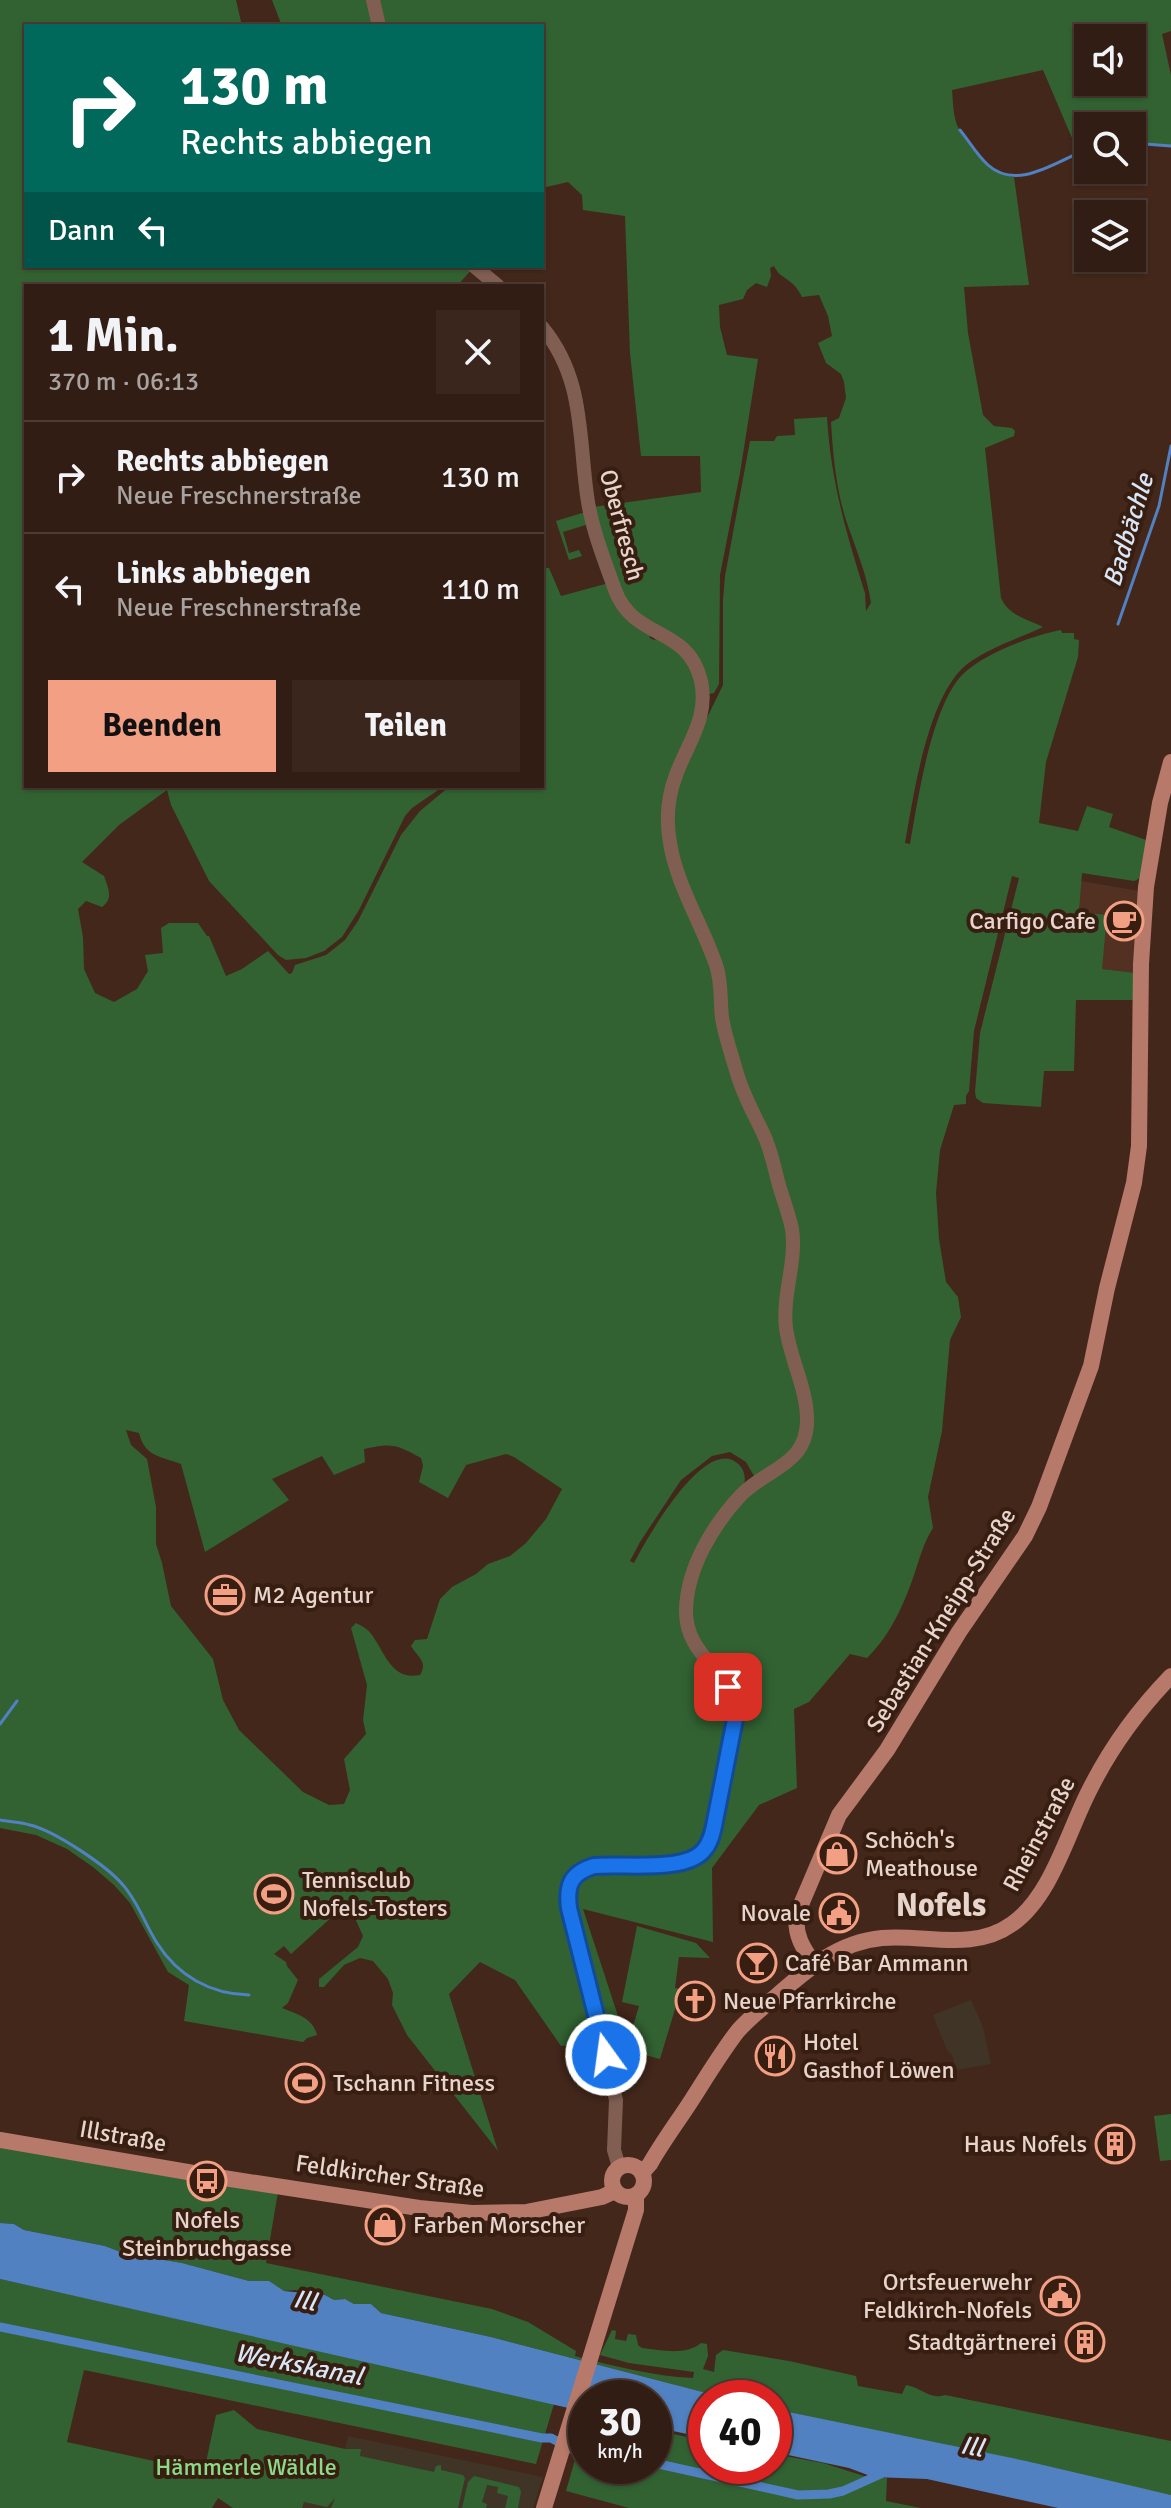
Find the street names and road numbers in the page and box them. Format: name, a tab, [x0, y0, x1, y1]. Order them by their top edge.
street label: Oberfresch	[593, 466, 651, 584]
street label: Sebastian-Kneipp-Straße	[860, 1502, 1022, 1738]
street label: Rheinstraße	[996, 1771, 1082, 1897]
street label: Illstraße	[77, 2114, 169, 2158]
street label: Feldkircher Straße	[294, 2148, 486, 2204]

